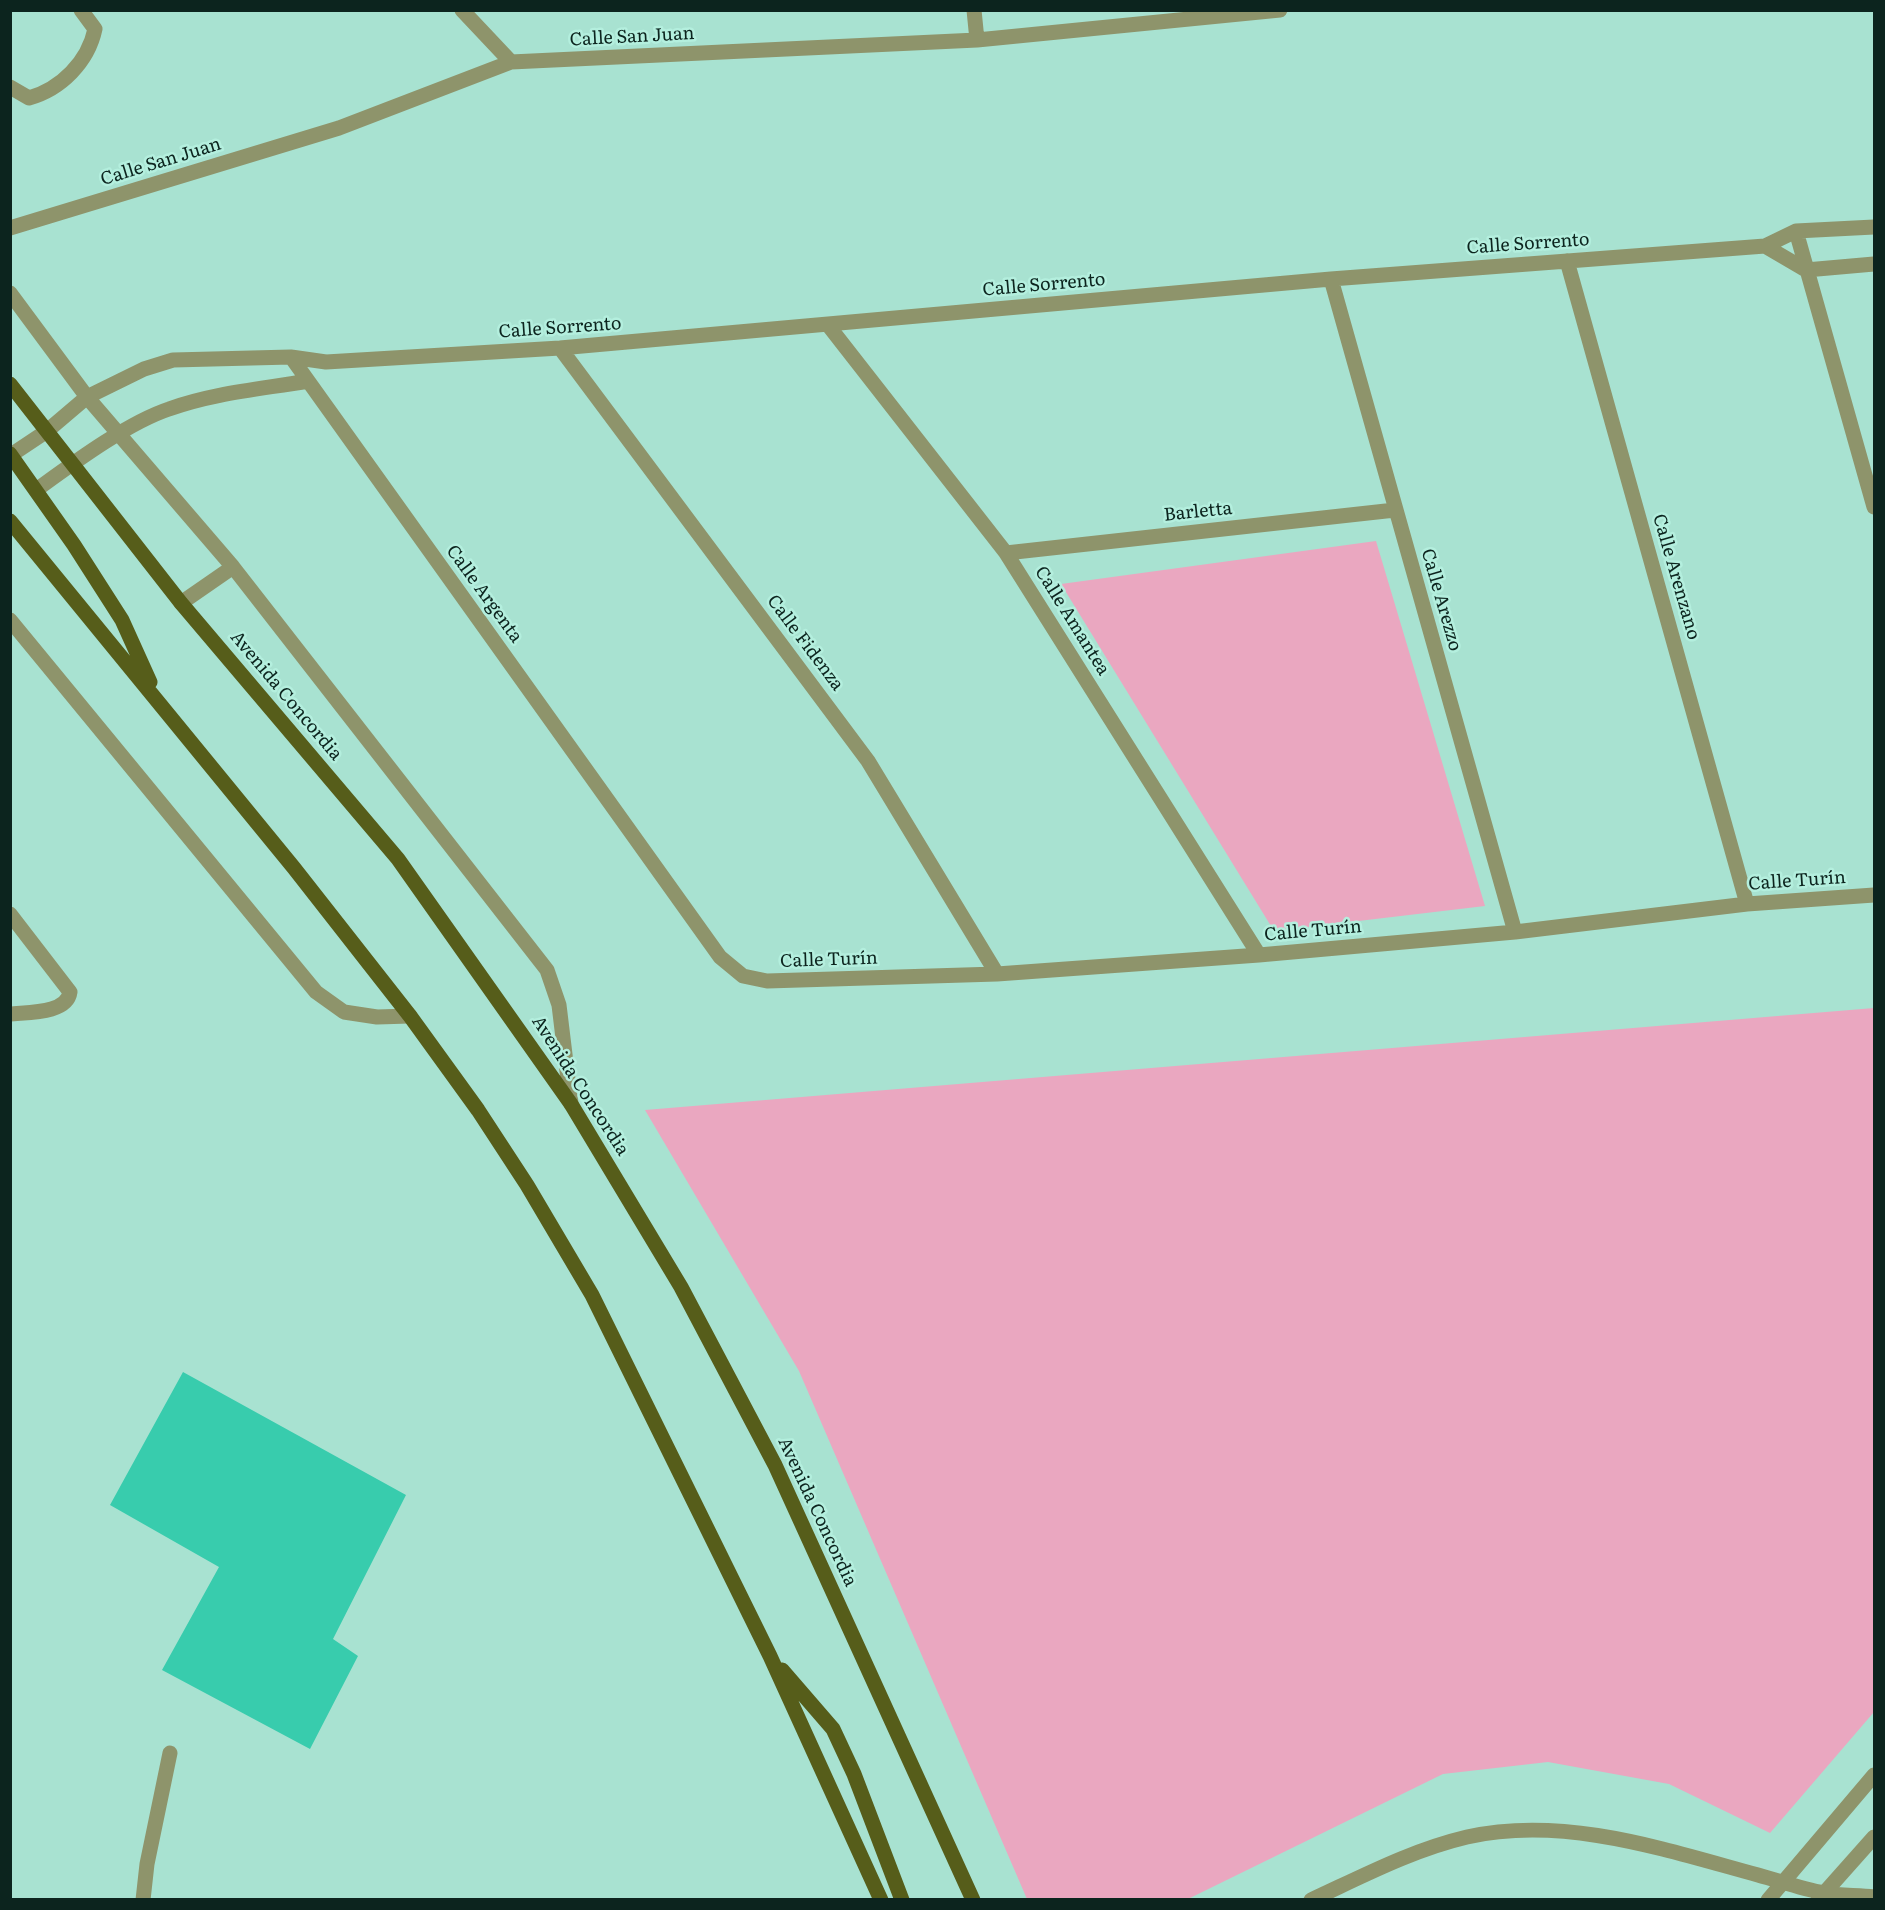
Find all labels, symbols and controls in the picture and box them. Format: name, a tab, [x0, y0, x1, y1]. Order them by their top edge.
street label: Calle San Juan	[569, 23, 695, 51]
street label: Calle San Juan	[98, 133, 224, 191]
street label: Calle Sorrento	[1466, 229, 1590, 259]
street label: Calle Sorrento	[982, 269, 1106, 301]
street label: Calle Sorrento	[498, 313, 622, 343]
street label: Barletta	[1163, 498, 1233, 526]
street label: Calle Arenzano	[1648, 512, 1704, 642]
street label: Calle Argenta	[441, 541, 527, 647]
street label: Calle Arezzo	[1416, 546, 1466, 654]
street label: Calle Amantea	[1030, 563, 1114, 679]
street label: Calle Fidenza	[762, 591, 848, 695]
street label: Avenida Concordia	[226, 627, 346, 765]
street label: Calle Turín	[1748, 867, 1846, 895]
street label: Calle Turín	[1263, 916, 1363, 946]
street label: Calle Turín	[780, 948, 878, 972]
street label: Avenida Concordia	[527, 1012, 633, 1160]
street label: Avenida Concordia	[773, 1434, 861, 1590]

